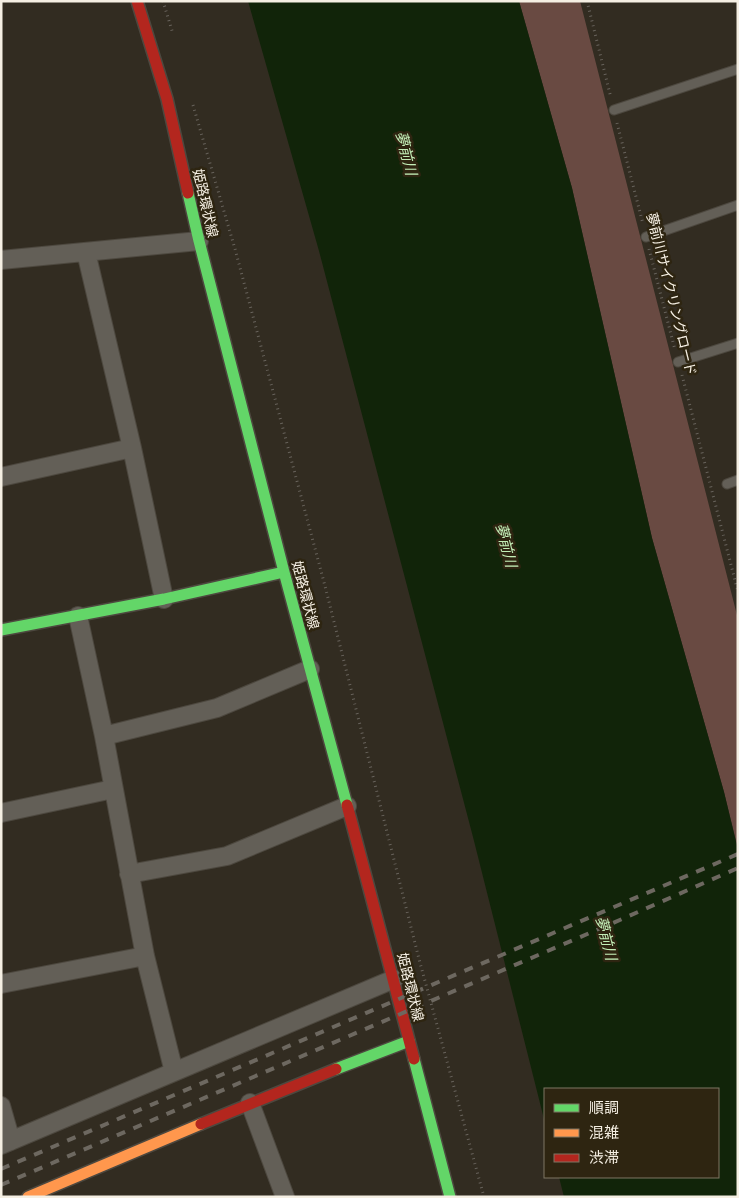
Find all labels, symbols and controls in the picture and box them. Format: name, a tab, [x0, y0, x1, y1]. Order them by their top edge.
water label: 夢前川	[393, 129, 422, 179]
street label: 姫路環状線	[190, 167, 222, 239]
street label: 夢前川サイクリングロード	[643, 211, 701, 377]
water label: 夢前川	[493, 521, 522, 571]
street label: 姫路環状線	[289, 559, 323, 631]
water label: 夢前川	[593, 914, 622, 964]
street label: 姫路環状線	[394, 951, 428, 1023]
legend	[544, 1088, 719, 1178]
text: 順調	[589, 1098, 619, 1116]
text: 混雑	[589, 1123, 619, 1141]
text: 渋滞	[589, 1148, 619, 1166]

